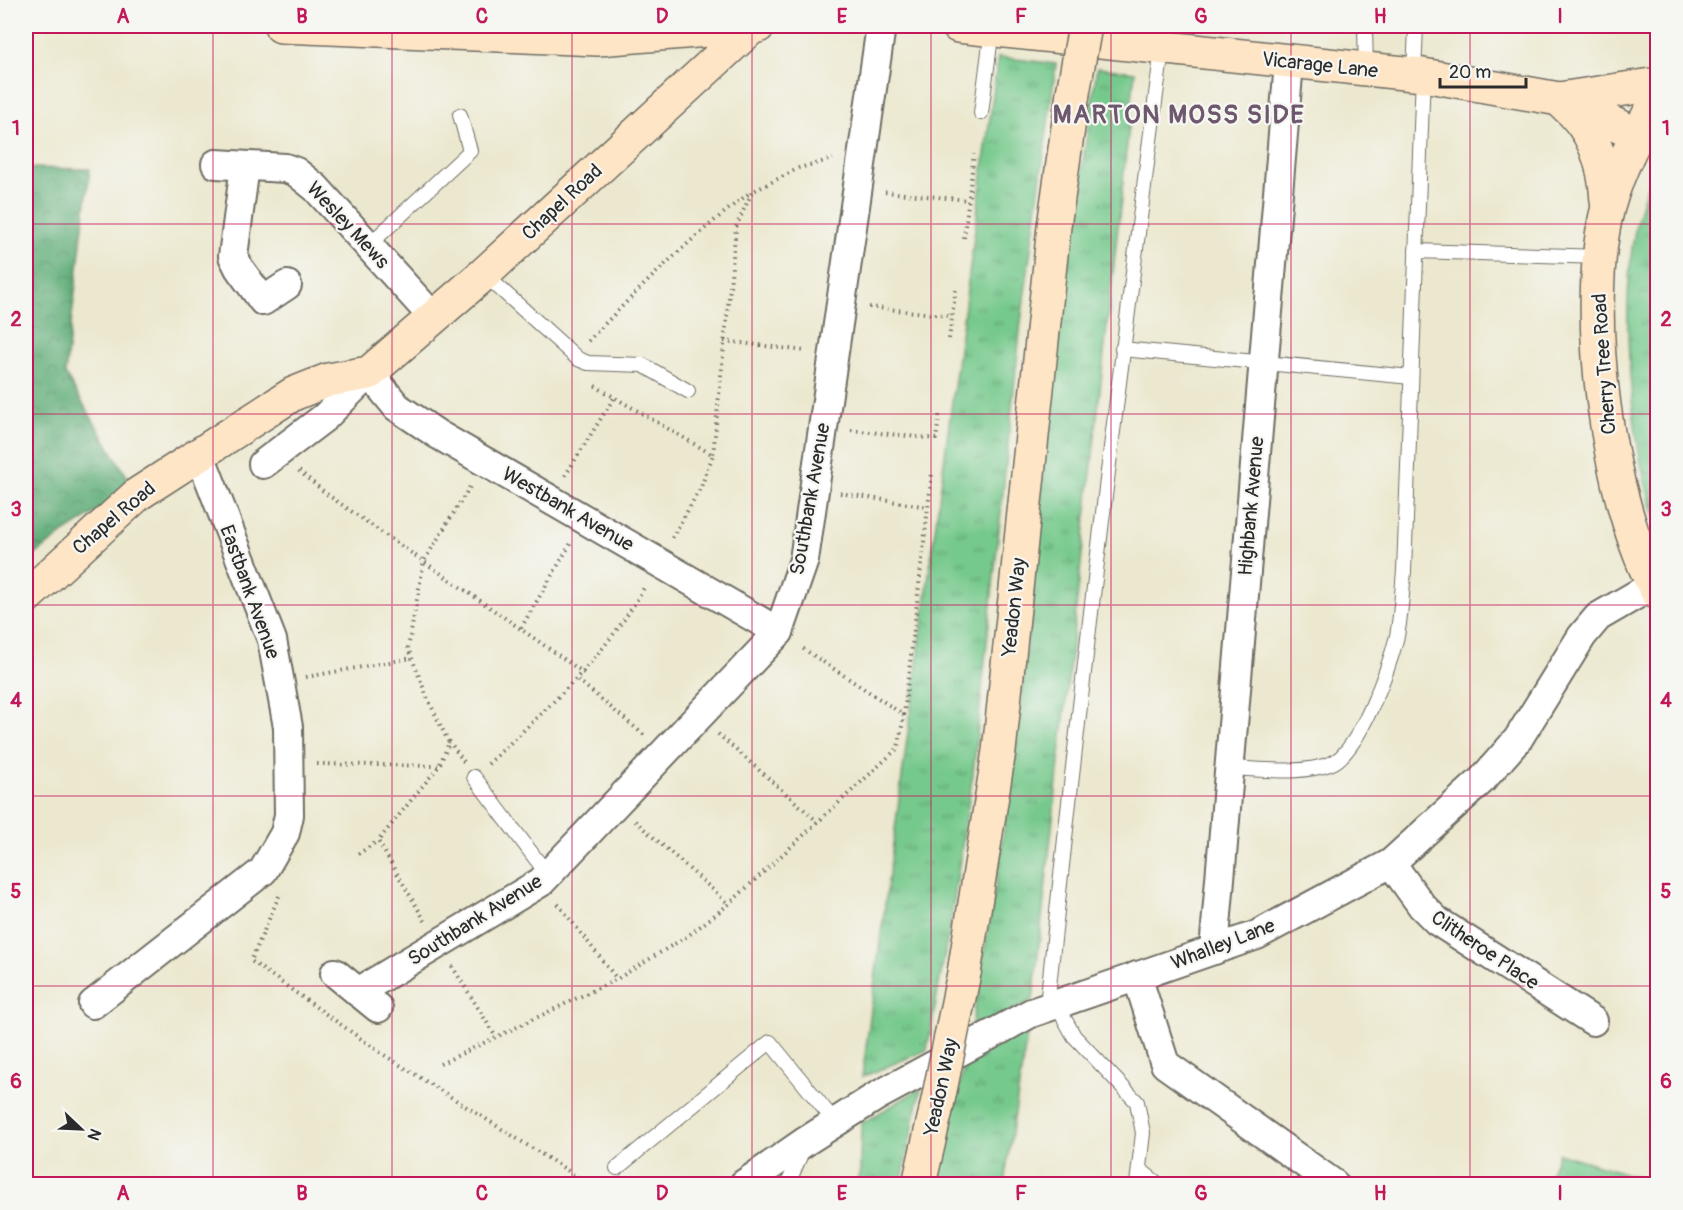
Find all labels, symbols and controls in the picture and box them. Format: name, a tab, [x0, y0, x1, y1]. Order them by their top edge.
text: A	[117, 4, 130, 29]
text: B	[296, 4, 308, 29]
text: C	[476, 4, 488, 29]
text: D	[656, 4, 669, 29]
text: E	[837, 4, 848, 29]
text: F	[1015, 4, 1027, 29]
text: G	[1194, 4, 1208, 29]
text: H	[1374, 4, 1387, 29]
text: I	[1557, 4, 1563, 29]
street label: Vicarage Lane	[1261, 46, 1380, 84]
scale bar	[1440, 51, 1526, 89]
text: 20 m	[1449, 61, 1491, 84]
district label: MARTON MOSS SIDE	[1053, 99, 1305, 131]
text: 1	[12, 116, 20, 141]
text: 1	[1662, 116, 1670, 141]
street label: Chapel Road	[517, 158, 607, 246]
street label: Wesley Mews	[301, 176, 395, 274]
street label: Cherry Tree Road	[1587, 293, 1621, 435]
text: 2	[10, 307, 22, 332]
text: 2	[1660, 307, 1672, 332]
street label: Southbank Avenue	[784, 421, 836, 577]
street label: Highbank Avenue	[1232, 435, 1270, 577]
street label: Westbank Avenue	[498, 461, 638, 557]
street label: Chapel Road	[67, 476, 161, 560]
text: 3	[10, 497, 22, 522]
text: 3	[1660, 497, 1672, 522]
street label: Eastbank Avenue	[214, 522, 286, 663]
street label: Yeadon Way	[996, 556, 1032, 659]
text: 4	[10, 688, 22, 713]
text: 4	[1660, 688, 1672, 713]
street label: Southbank Avenue	[403, 869, 547, 971]
text: 5	[11, 879, 22, 904]
text: 5	[1661, 879, 1672, 904]
street label: Clitheroe Place	[1426, 905, 1544, 995]
street label: Whalley Lane	[1168, 913, 1279, 975]
street label: Yeadon Way	[918, 1035, 964, 1139]
text: 6	[10, 1069, 22, 1094]
text: 6	[1660, 1069, 1672, 1094]
north arrow	[51, 1099, 111, 1159]
text: N	[82, 1126, 105, 1144]
text: A	[117, 1181, 130, 1206]
text: B	[296, 1181, 308, 1206]
text: C	[476, 1181, 488, 1206]
text: D	[656, 1181, 669, 1206]
text: E	[837, 1181, 848, 1206]
text: F	[1015, 1181, 1027, 1206]
text: G	[1194, 1181, 1208, 1206]
text: H	[1374, 1181, 1387, 1206]
text: I	[1557, 1181, 1563, 1206]

